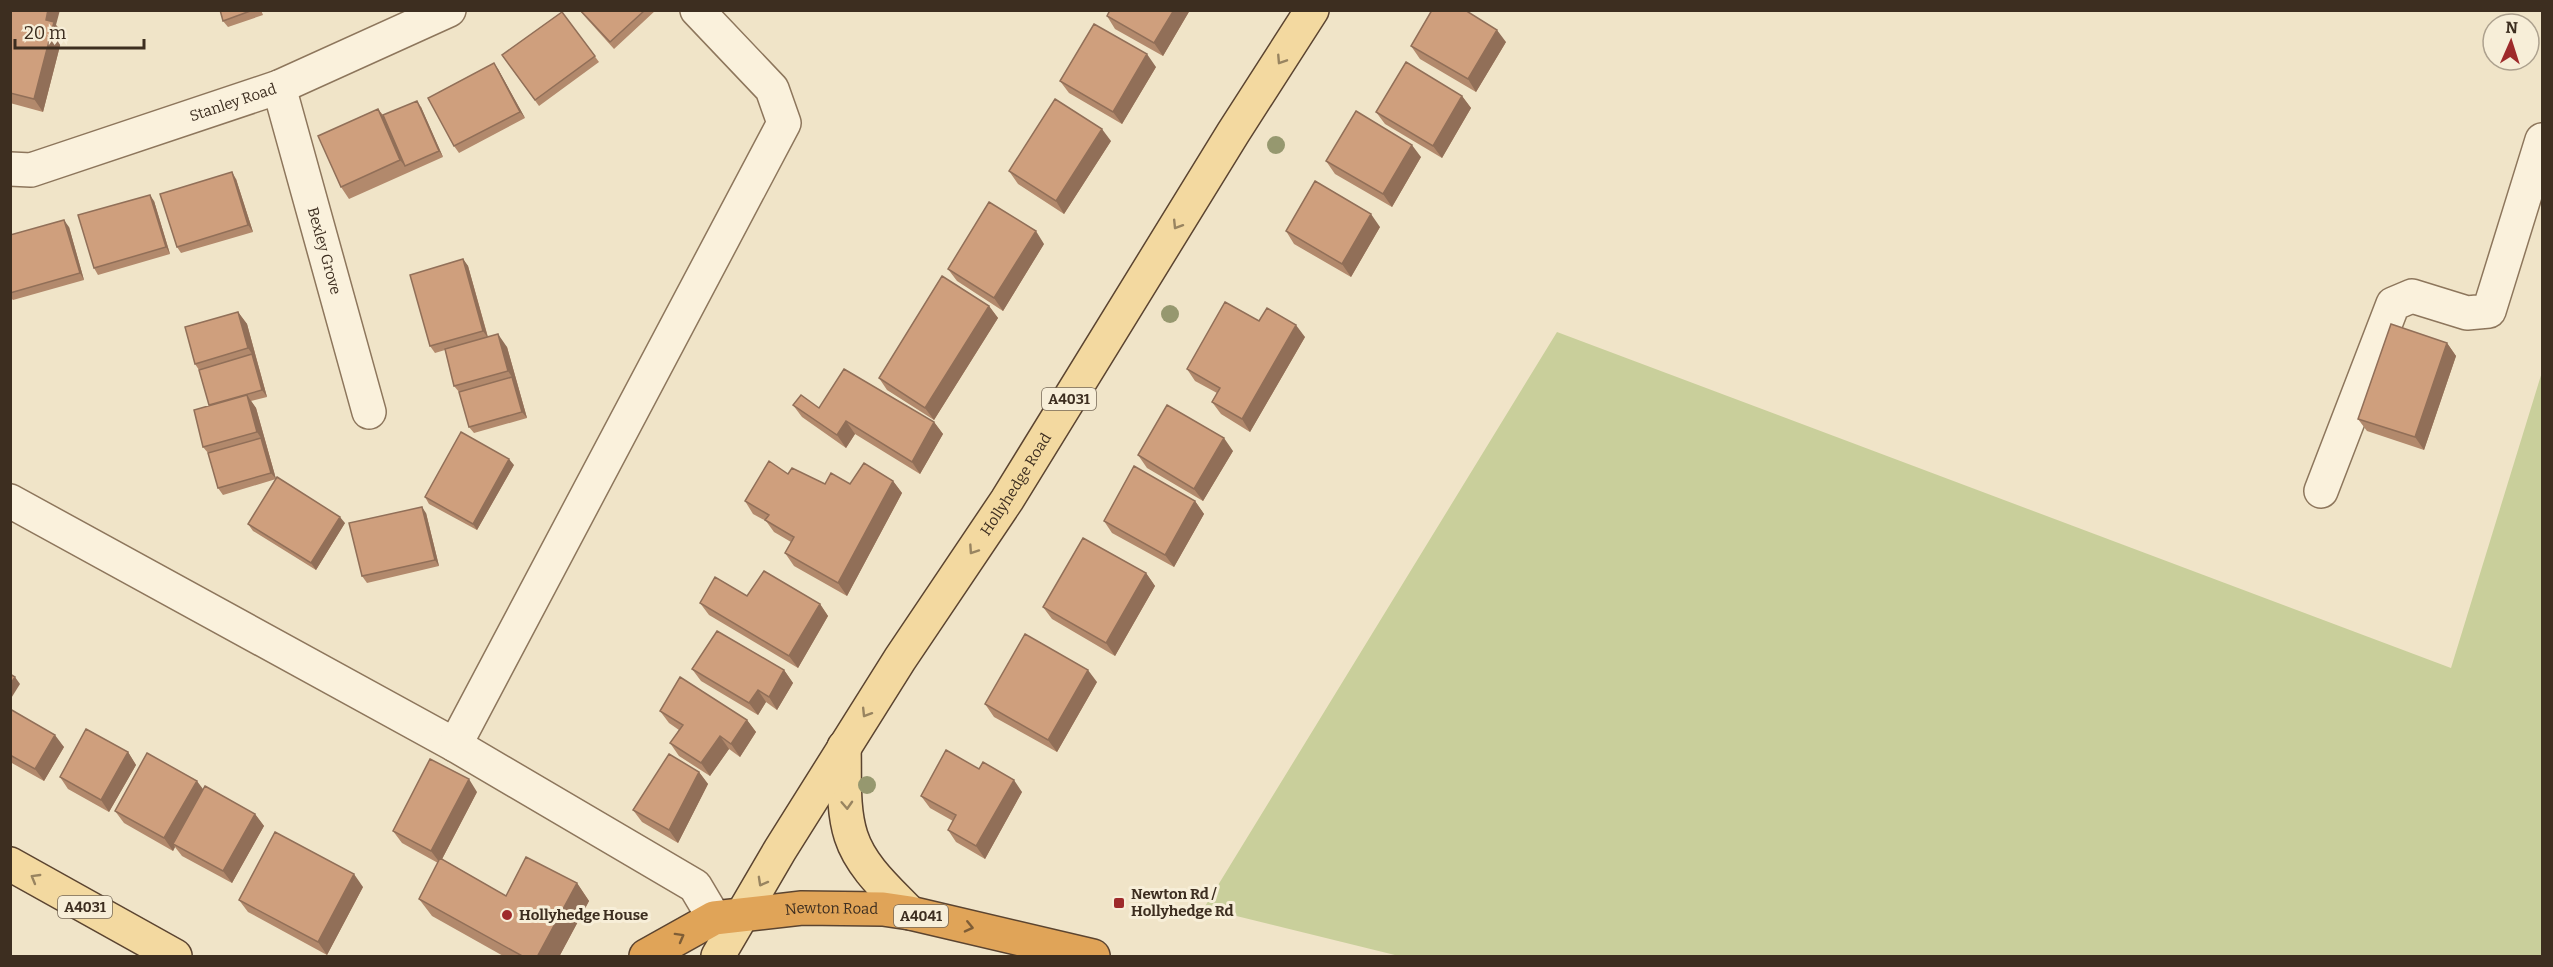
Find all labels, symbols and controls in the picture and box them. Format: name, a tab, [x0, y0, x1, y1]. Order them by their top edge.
scale bar	[15, 12, 144, 50]
north arrow	[2481, 12, 2541, 72]
text: N	[2505, 18, 2518, 37]
text: 20 m	[24, 22, 66, 44]
one-way arrow	[1277, 53, 1288, 64]
street label: Stanley Road	[187, 80, 279, 125]
street label: Bexley Grove	[304, 205, 345, 297]
one-way arrow	[1172, 219, 1184, 229]
road number: A4031	[1042, 388, 1096, 410]
street label: Hollyhedge Road	[977, 430, 1055, 539]
one-way arrow	[969, 544, 980, 555]
one-way arrow	[861, 707, 873, 717]
one-way arrow	[840, 801, 853, 810]
one-way arrow	[31, 874, 41, 885]
one-way arrow	[758, 876, 769, 886]
place label: Newton Rd / Hollyhedge Rd	[1131, 885, 1234, 920]
road number: A4031	[58, 896, 112, 918]
marker: Newton Rd / Hollyhedge Rd	[1112, 896, 1126, 910]
street label: Newton Road	[784, 899, 878, 919]
road number: A4041	[894, 905, 948, 927]
place label: Hollyhedge House	[519, 906, 648, 924]
marker: Hollyhedge House	[500, 908, 514, 922]
one-way arrow	[963, 919, 973, 932]
one-way arrow	[674, 933, 684, 944]

